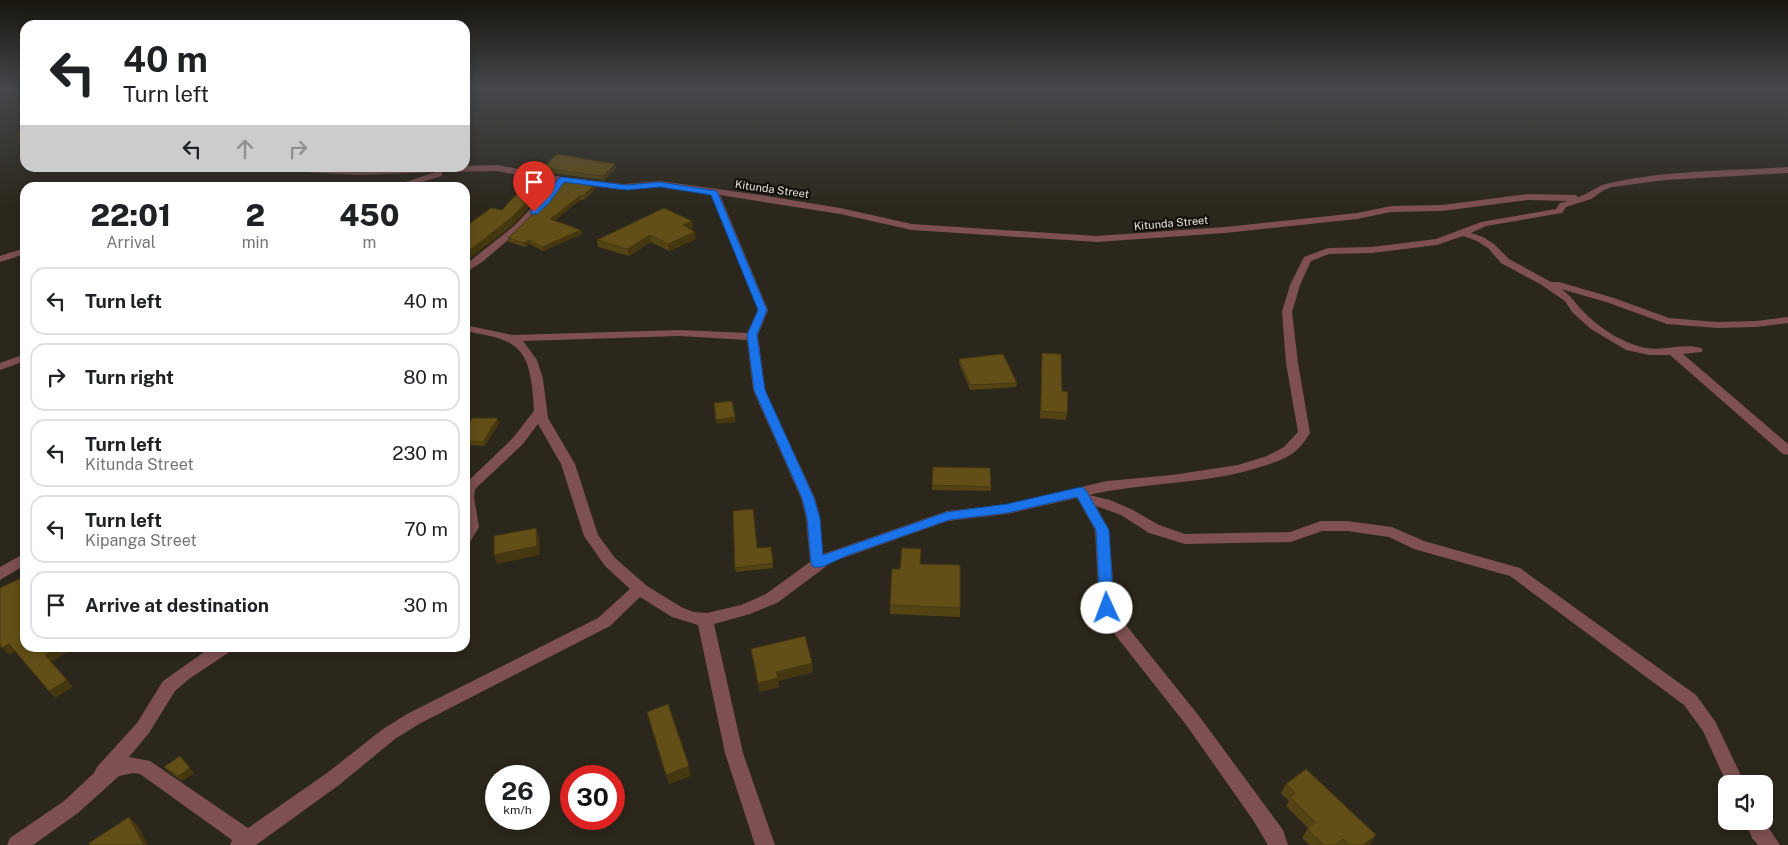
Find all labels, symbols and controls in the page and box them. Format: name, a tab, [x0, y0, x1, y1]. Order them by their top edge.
text: 40 m	[123, 39, 208, 80]
icon: left	[40, 40, 105, 105]
text: Turn left	[123, 81, 209, 107]
icon: left	[178, 135, 206, 163]
icon: ahead	[231, 135, 259, 163]
icon: right	[284, 135, 312, 163]
pin	[513, 161, 555, 212]
icon: arrive	[520, 168, 548, 196]
street label: Kitunda Street	[734, 178, 810, 200]
text: 22:01	[90, 197, 171, 233]
text: 2	[246, 197, 265, 233]
text: 450	[339, 197, 400, 233]
street label: Kitunda Street	[1133, 214, 1209, 232]
text: Arrival	[106, 233, 156, 252]
text: min	[242, 233, 269, 252]
text: m	[362, 233, 376, 252]
icon: left	[42, 287, 70, 315]
text: Turn left	[85, 290, 162, 312]
text: 40 m	[403, 290, 448, 312]
icon: right	[42, 363, 70, 391]
text: Turn right	[85, 366, 174, 388]
text: 80 m	[403, 366, 448, 388]
text: Turn left	[85, 433, 162, 455]
icon: left	[42, 439, 70, 467]
text: 230 m	[392, 442, 448, 464]
text: Kitunda Street	[85, 455, 194, 474]
text: Turn left	[85, 509, 162, 531]
icon: left	[42, 515, 70, 543]
text: 70 m	[404, 518, 448, 540]
text: Kipanga Street	[85, 531, 197, 550]
position arrow	[1080, 581, 1132, 633]
icon: arrive	[42, 591, 70, 619]
text: Arrive at destination	[85, 594, 269, 616]
text: 30 m	[403, 594, 448, 616]
speed limit sign: 30	[560, 765, 625, 830]
map controls	[1718, 775, 1773, 830]
button: sound	[1718, 775, 1773, 830]
text: 26	[501, 776, 534, 806]
text: km/h	[503, 803, 532, 817]

